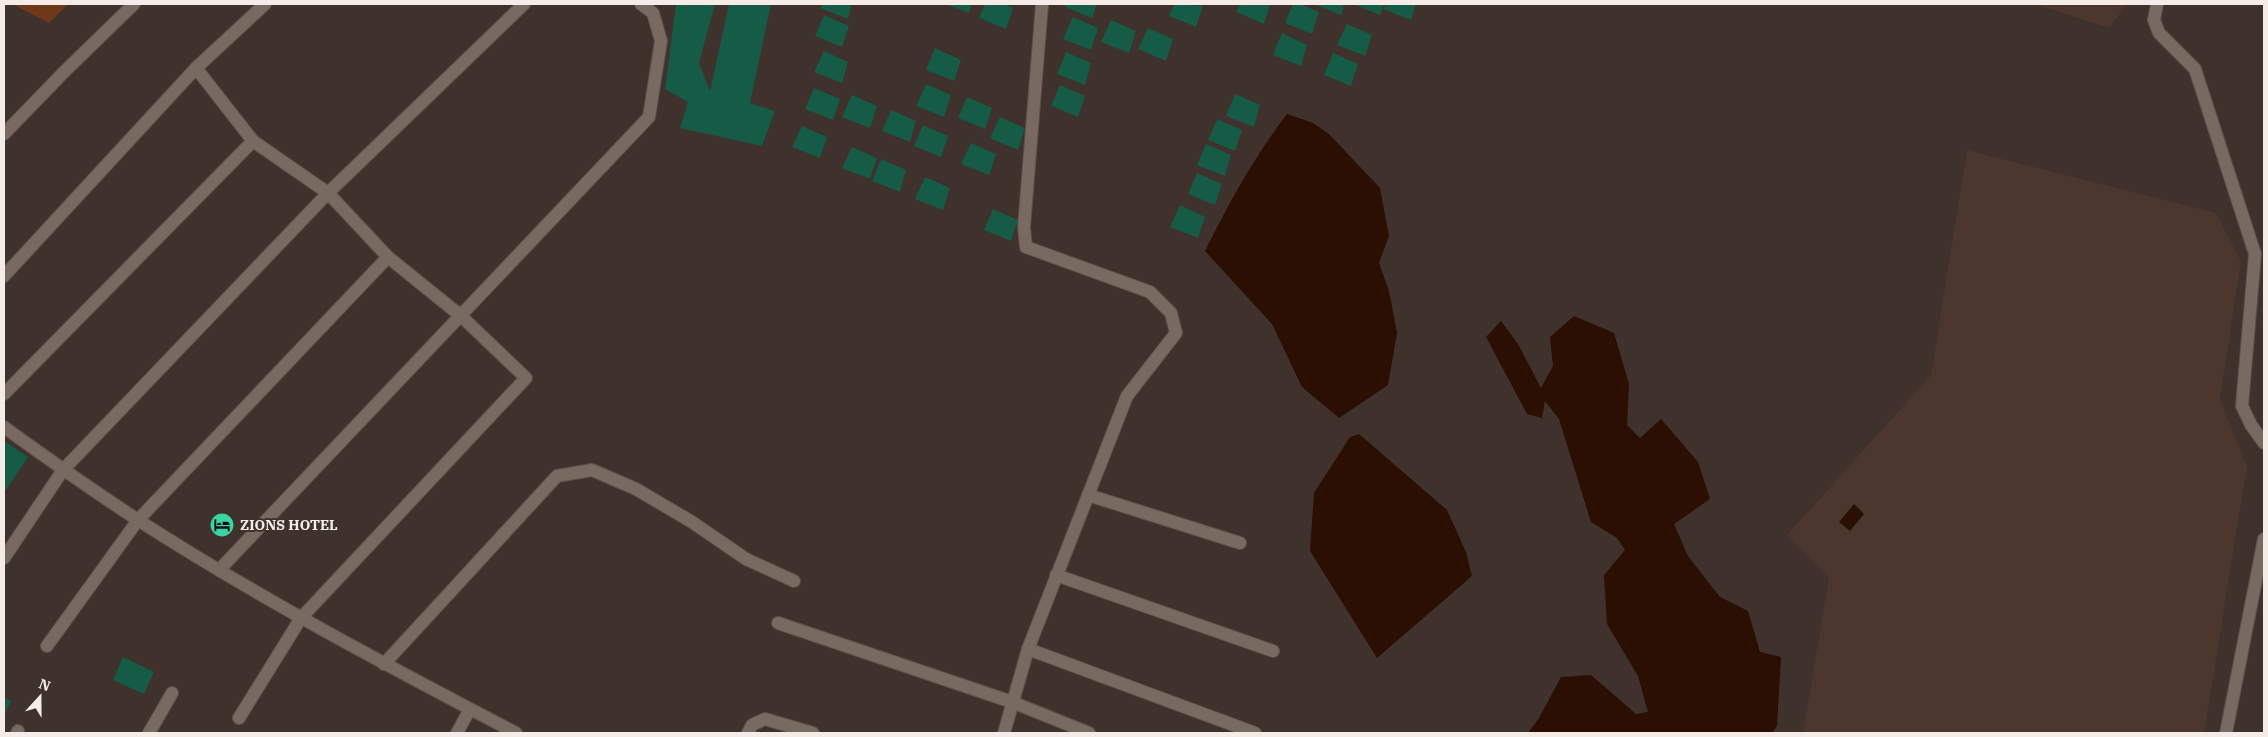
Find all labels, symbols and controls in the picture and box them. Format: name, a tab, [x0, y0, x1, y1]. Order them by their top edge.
hotel icon: ZIONS HOTEL	[209, 512, 235, 538]
place label: ZIONS HOTEL	[240, 516, 338, 534]
north arrow	[15, 672, 65, 722]
text: N	[36, 674, 53, 695]

